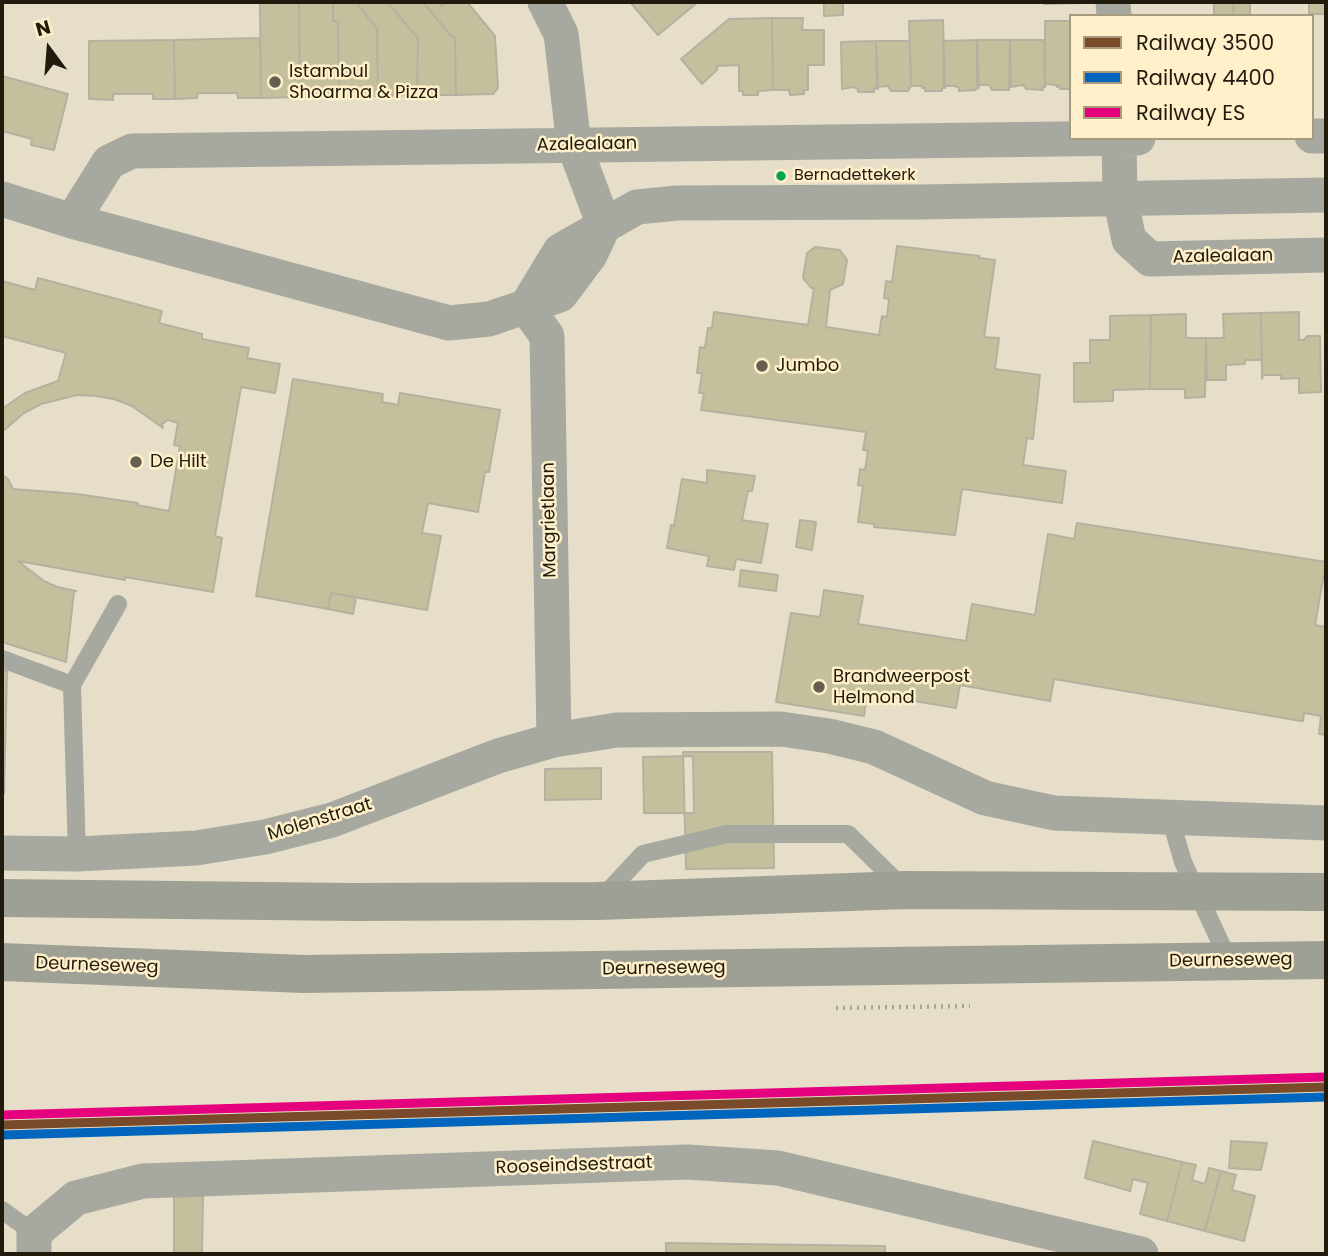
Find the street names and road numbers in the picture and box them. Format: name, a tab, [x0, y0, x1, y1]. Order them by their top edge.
street label: Azalealaan	[537, 133, 637, 157]
street label: Azalealaan	[1173, 245, 1273, 269]
street label: Margrietlaan	[538, 462, 562, 578]
street label: Molenstraat	[265, 794, 375, 846]
street label: Deurneseweg	[1169, 949, 1293, 973]
street label: Deurneseweg	[35, 953, 159, 979]
street label: Deurneseweg	[602, 957, 726, 981]
street label: Rooseindsestraat	[495, 1152, 653, 1180]

